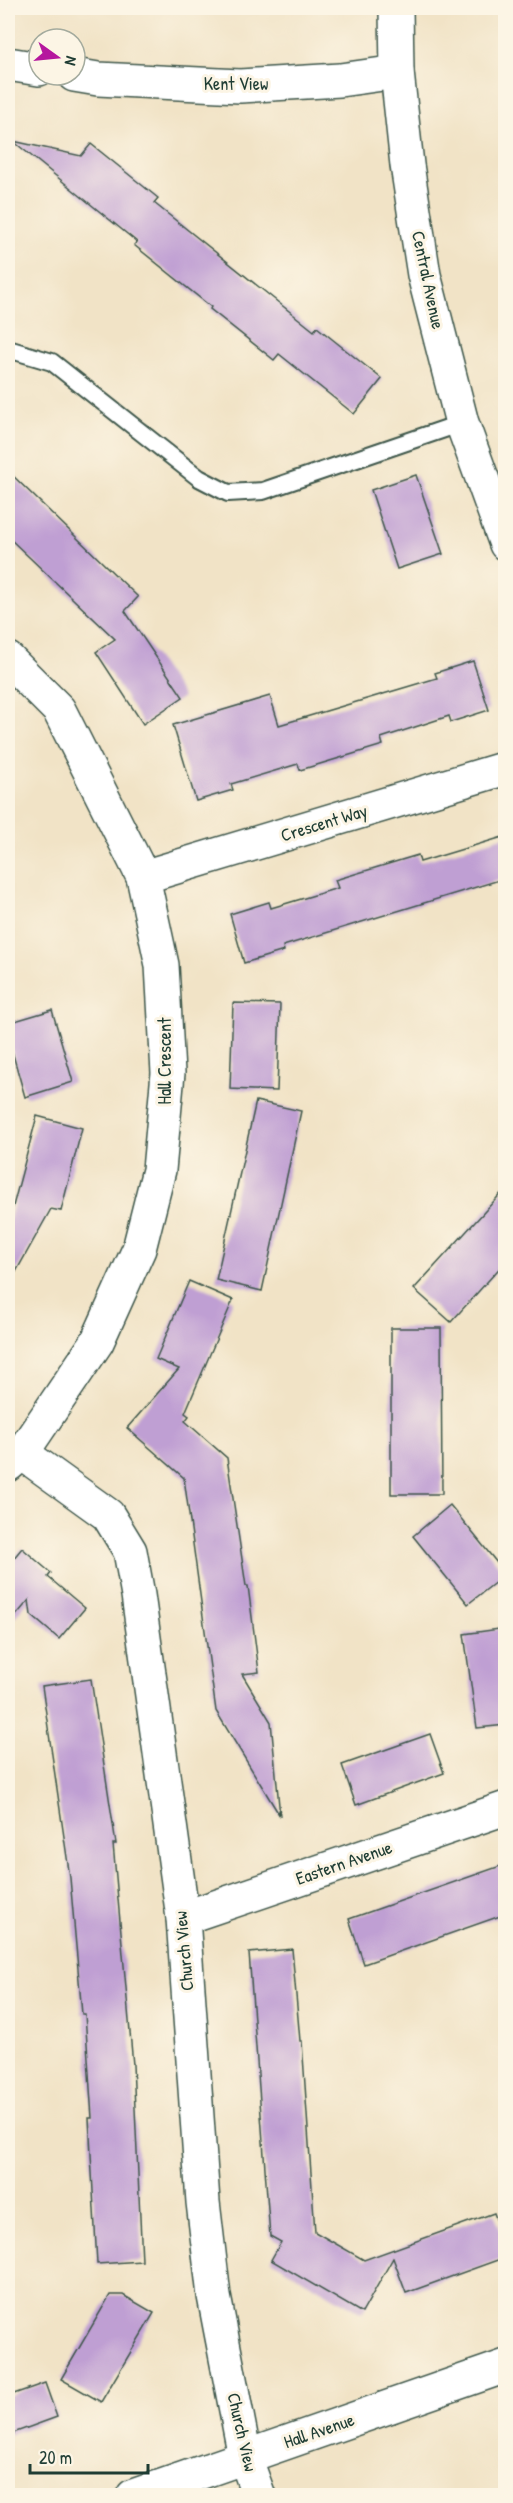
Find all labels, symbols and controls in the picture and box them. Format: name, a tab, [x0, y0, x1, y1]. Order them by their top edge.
north arrow	[27, 27, 87, 87]
text: N	[60, 54, 83, 68]
street label: Kent View	[204, 71, 268, 96]
street label: Central Avenue	[406, 228, 451, 331]
street label: Crescent Way	[278, 797, 371, 848]
street label: Hall Crescent	[152, 1017, 177, 1104]
street label: Eastern Avenue	[292, 1834, 395, 1891]
street label: Church View	[168, 1910, 199, 1992]
street label: Church View	[221, 2390, 264, 2474]
street label: Hall Avenue	[280, 2407, 357, 2454]
scale bar	[30, 2437, 148, 2475]
text: 20 m	[39, 2445, 72, 2470]

